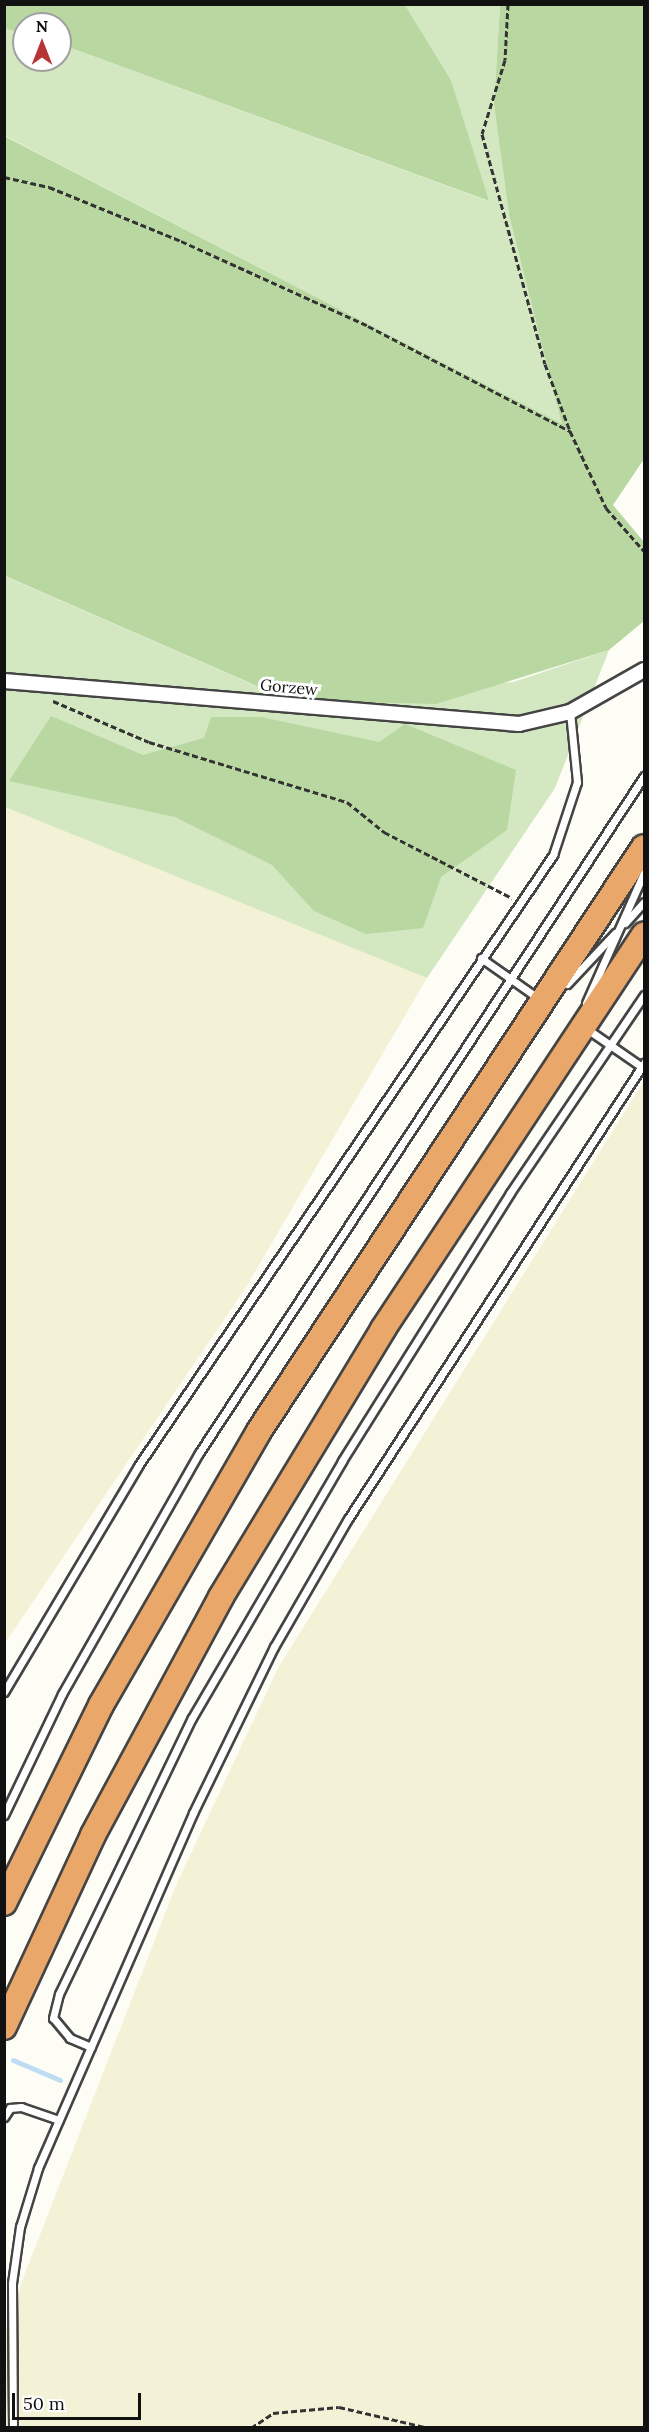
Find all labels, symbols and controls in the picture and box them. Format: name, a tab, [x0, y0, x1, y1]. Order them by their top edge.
north arrow	[12, 12, 72, 72]
text: N	[36, 16, 48, 36]
street label: Gorzew	[259, 675, 319, 699]
scale bar	[15, 2381, 144, 2419]
text: 50 m	[23, 2392, 65, 2415]

